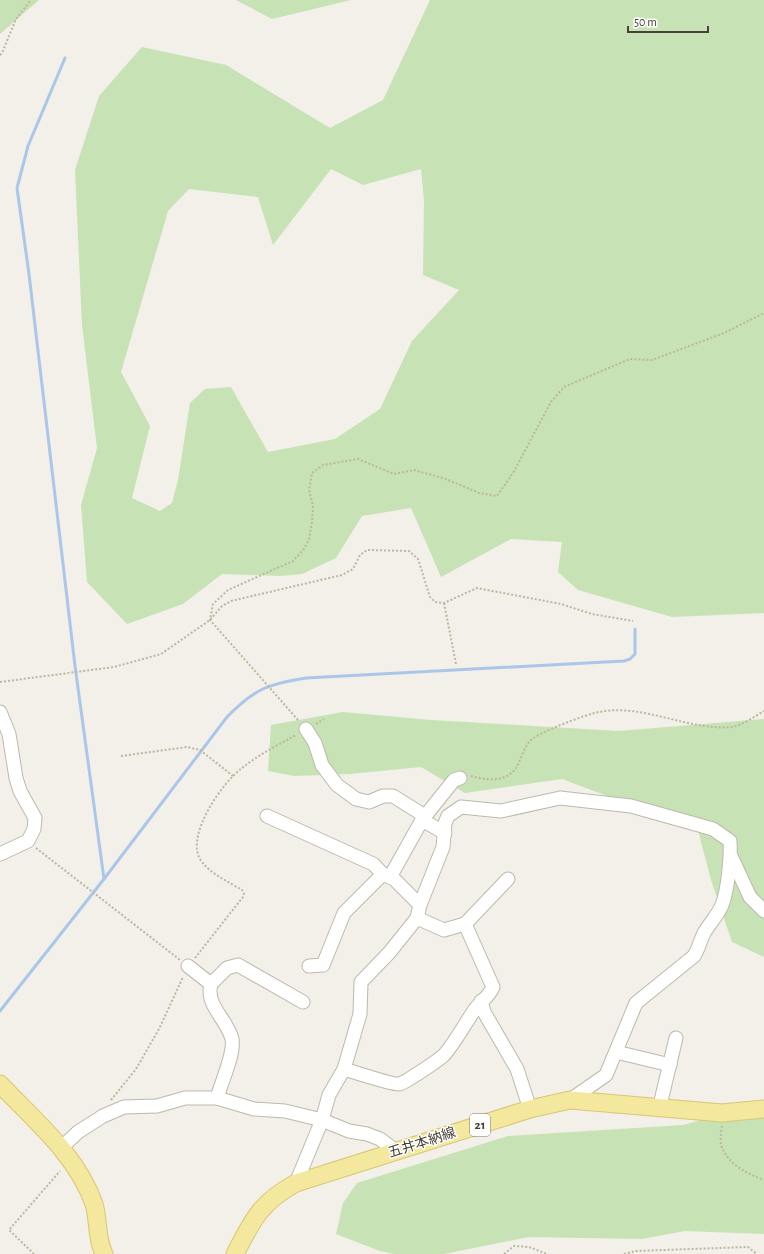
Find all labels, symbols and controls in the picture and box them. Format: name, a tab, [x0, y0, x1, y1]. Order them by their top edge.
scale bar	[628, 8, 708, 34]
text: 50 m	[634, 16, 657, 28]
road number: 21	[470, 1114, 490, 1136]
street label: 五井本納線	[386, 1124, 457, 1160]

